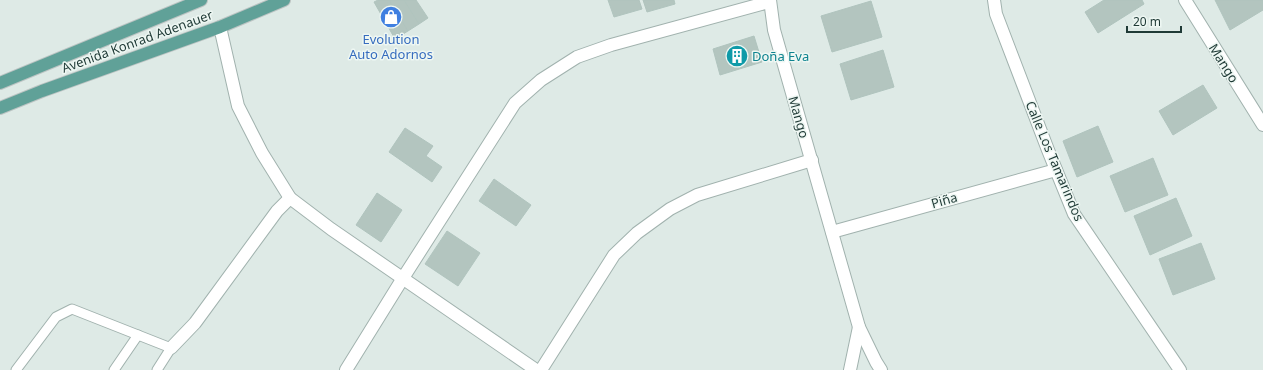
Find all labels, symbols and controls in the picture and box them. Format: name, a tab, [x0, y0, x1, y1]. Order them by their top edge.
shop icon: Evolution Auto Adornos	[378, 4, 404, 30]
street label: Avenida Konrad Adenauer	[59, 5, 216, 77]
scale bar	[1127, 8, 1181, 34]
text: 20 m	[1133, 13, 1161, 30]
place label: Evolution Auto Adornos	[349, 30, 433, 63]
street label: Mango	[1205, 40, 1243, 86]
building icon: Doña Eva	[724, 43, 750, 69]
place label: Doña Eva	[752, 47, 809, 65]
street label: Mango	[784, 94, 814, 140]
street label: Calle Los Tamarindos	[1022, 98, 1088, 224]
street label: Piña	[929, 188, 959, 212]

